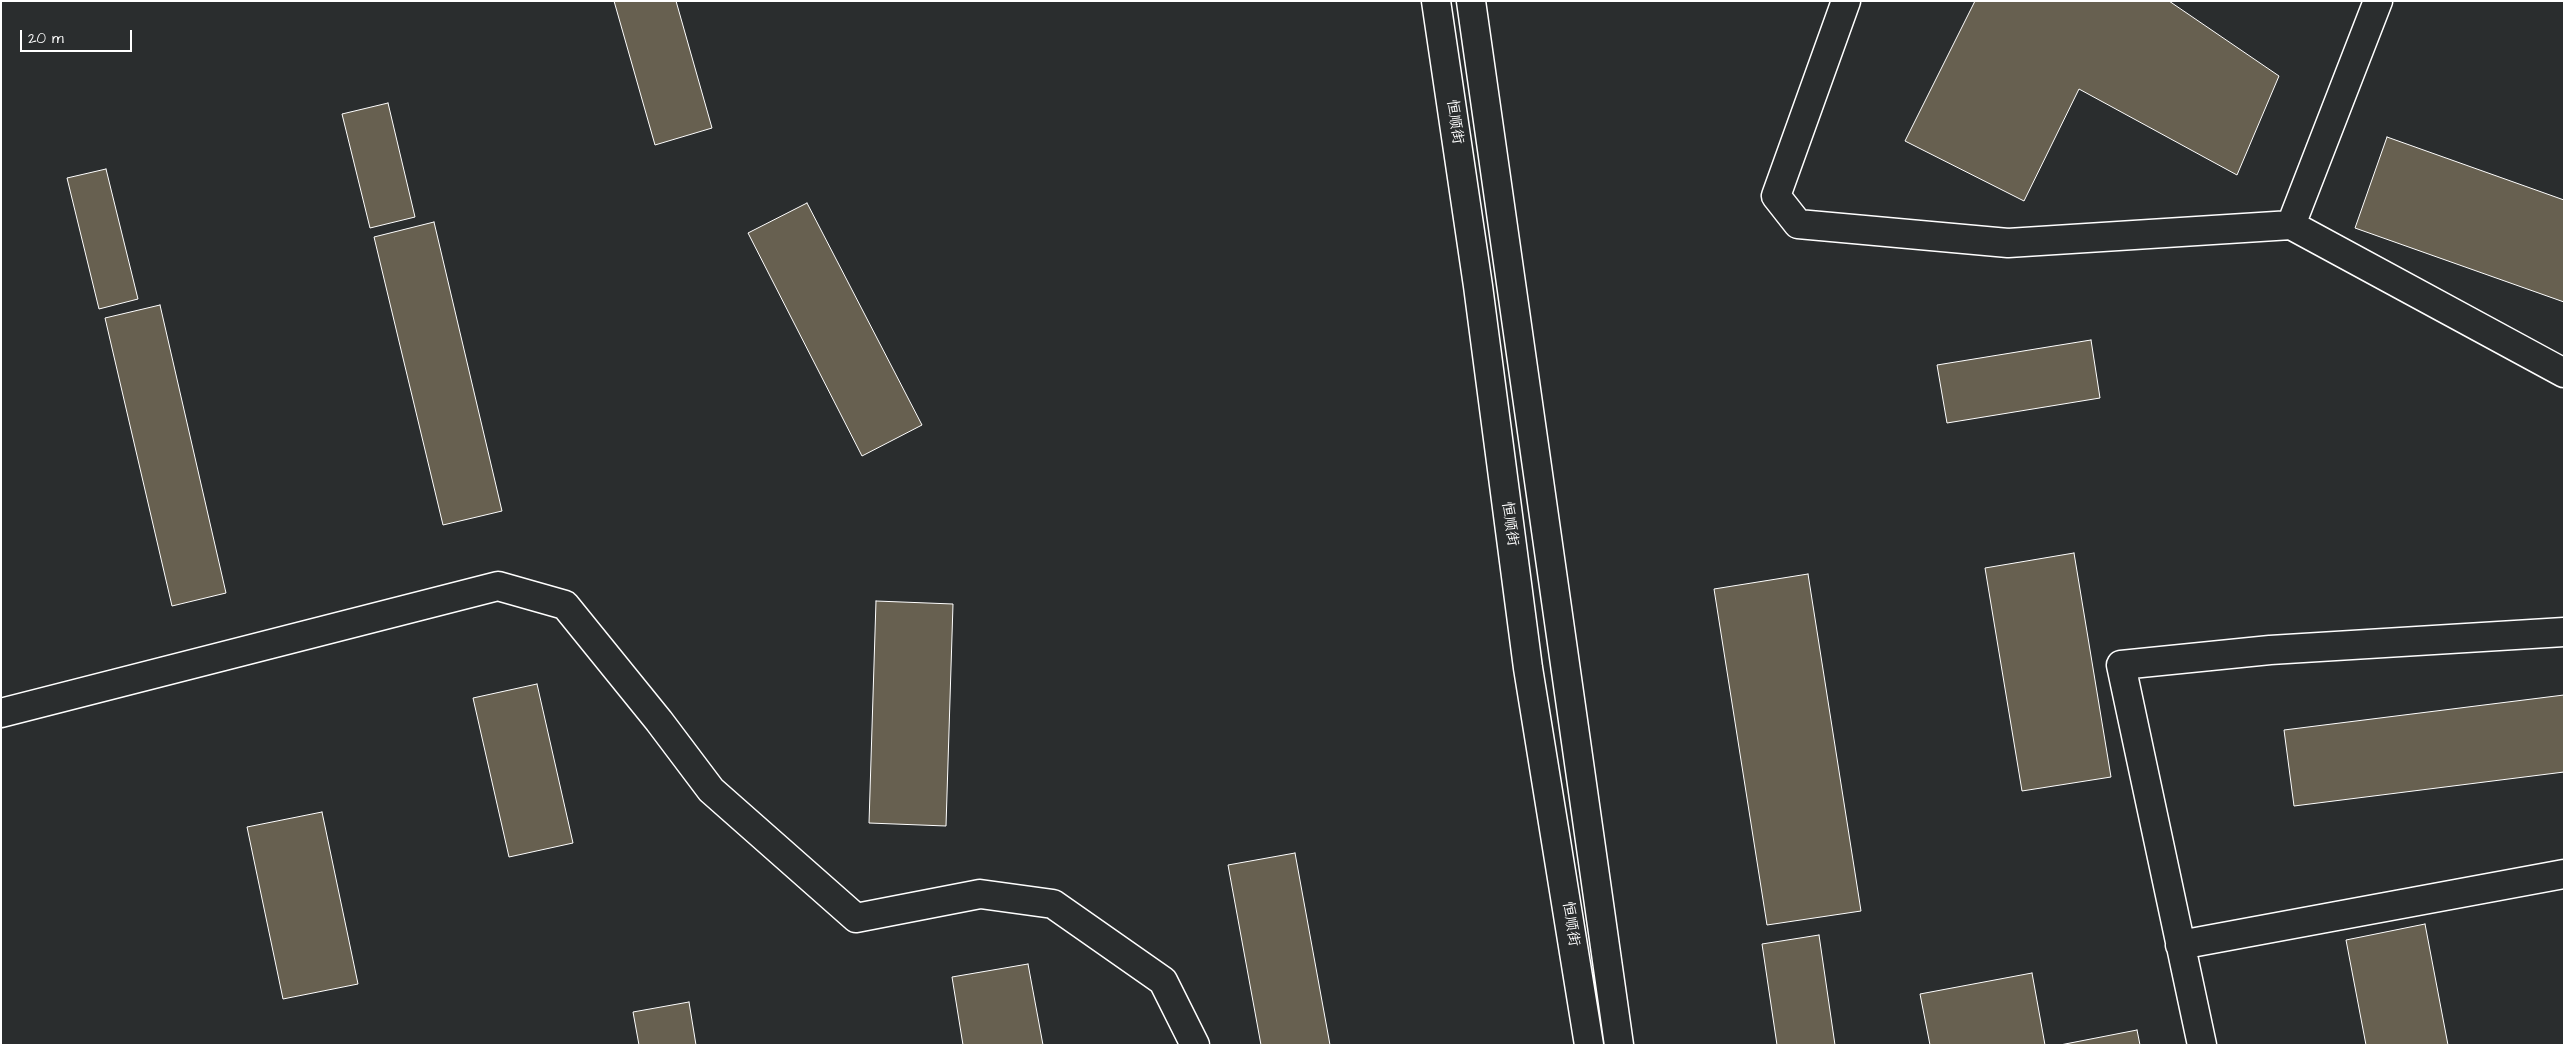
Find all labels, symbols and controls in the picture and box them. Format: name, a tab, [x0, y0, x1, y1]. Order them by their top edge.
scale bar	[22, 20, 135, 52]
text: 20 m	[28, 28, 64, 49]
street label: 恒顺街	[1442, 98, 1466, 146]
street label: 恒顺街	[1497, 500, 1521, 548]
street label: 恒顺街	[1558, 900, 1582, 948]

